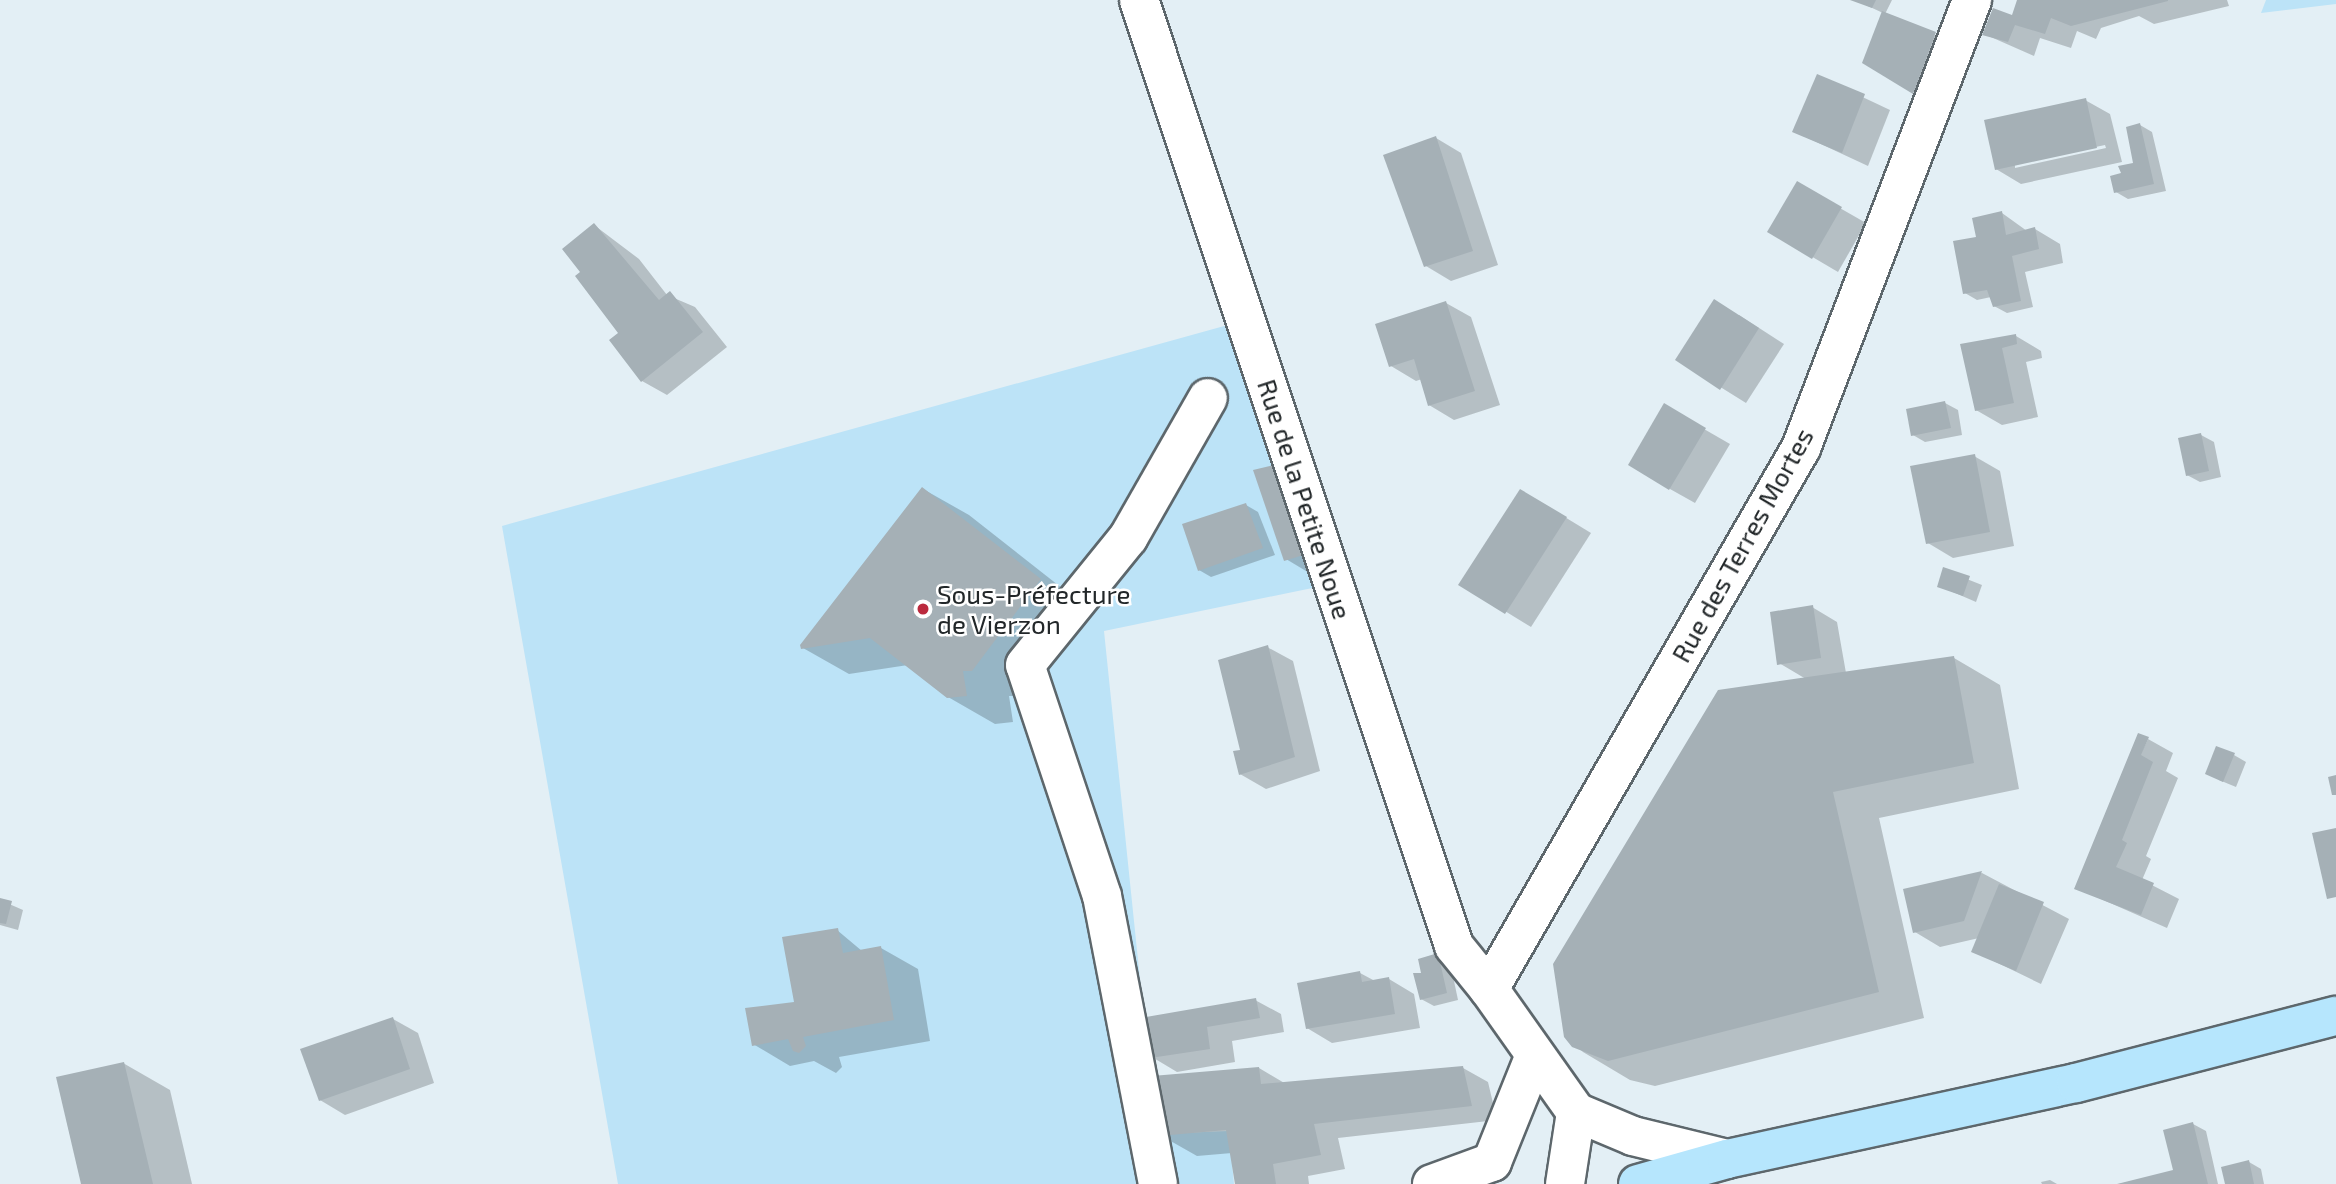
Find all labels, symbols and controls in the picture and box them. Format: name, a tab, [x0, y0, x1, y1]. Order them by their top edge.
street label: Rue de la Petite Noue	[1252, 375, 1358, 623]
street label: Rue des Terres Mortes	[1665, 422, 1819, 668]
place label: Sous-Préfecture de Vierzon	[937, 578, 1131, 640]
marker: Sous-Préfecture de Vierzon	[915, 601, 931, 617]

